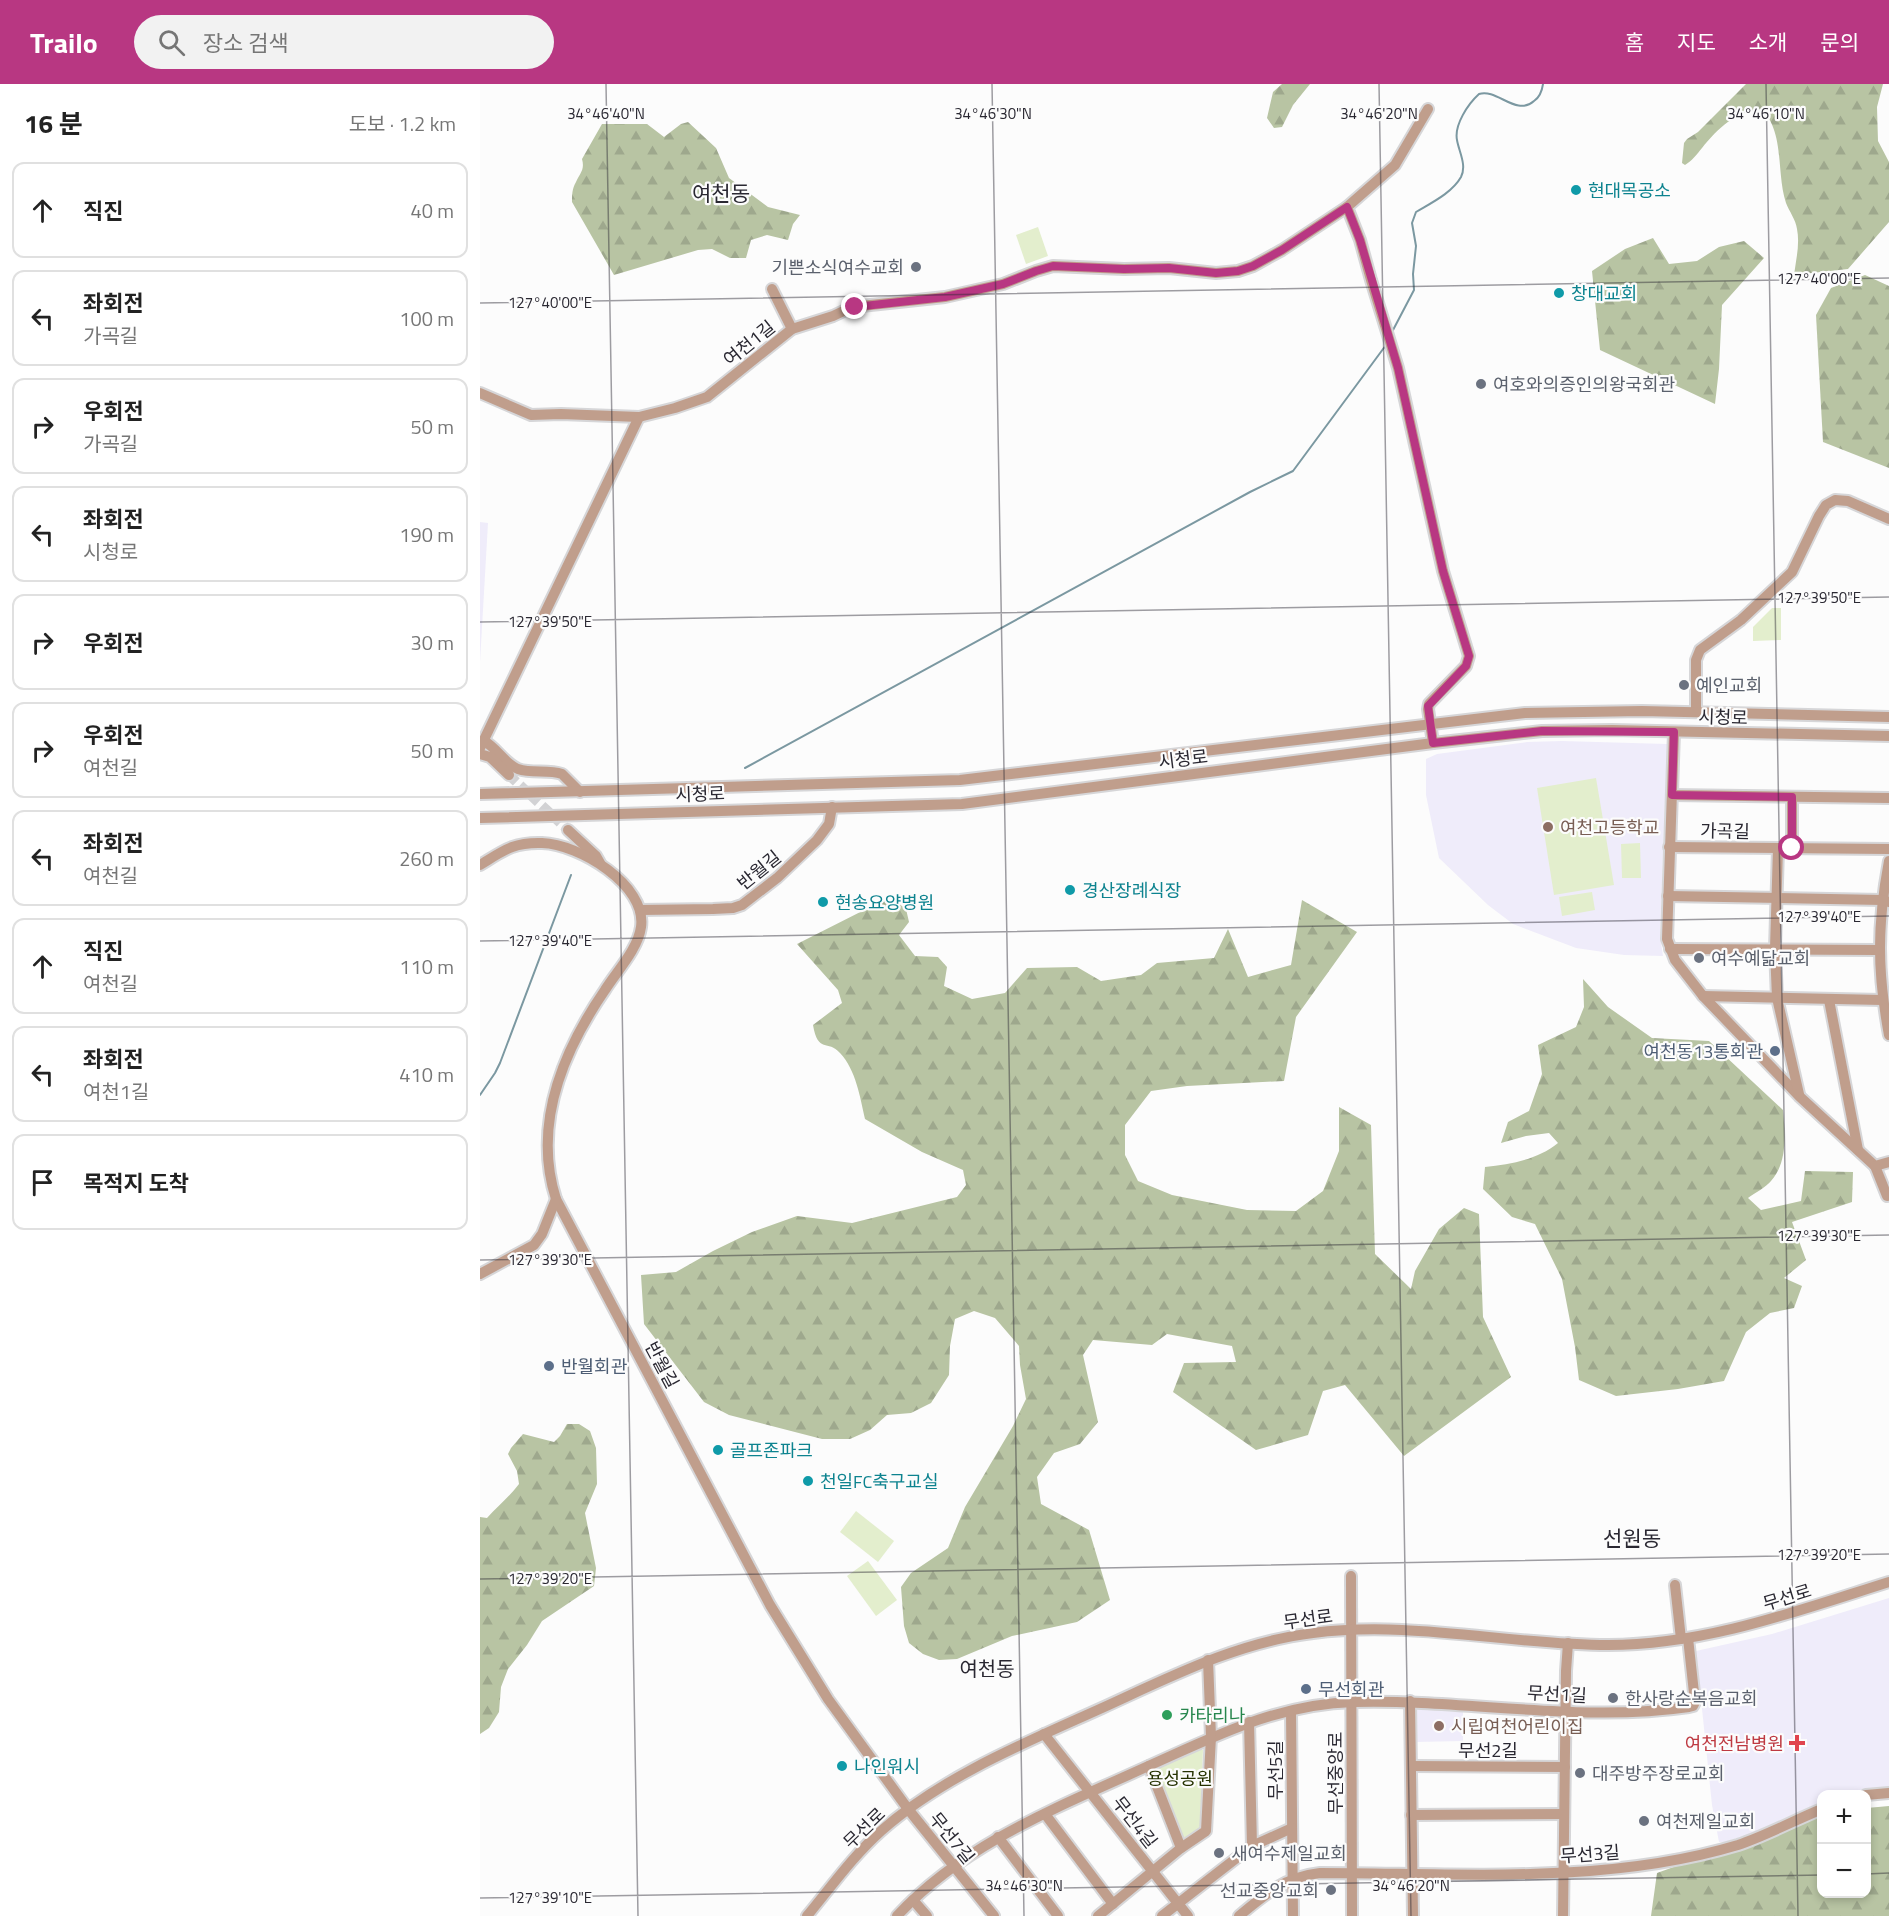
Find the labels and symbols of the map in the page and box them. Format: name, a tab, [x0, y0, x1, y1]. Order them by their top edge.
text: 34°46'40"N	[567, 102, 645, 125]
text: 34°46'30"N	[954, 102, 1032, 125]
text: 34°46'20"N	[1340, 102, 1418, 125]
text: 34°46'10"N	[1727, 102, 1805, 125]
district label: 여천동	[692, 177, 750, 209]
place label: 현대목공소	[1588, 177, 1671, 204]
marker: 현대목공소	[1569, 183, 1583, 197]
place label: 기쁜소식여수교회	[772, 254, 904, 281]
marker: 기쁜소식여수교회	[909, 260, 923, 274]
text: 127°40'00"E	[1777, 267, 1861, 290]
place label: 창대교회	[1571, 280, 1637, 307]
marker: 창대교회	[1552, 286, 1566, 300]
text: 127°40'00"E	[508, 291, 592, 314]
route end	[841, 293, 867, 319]
street label: 여천1길	[717, 314, 781, 372]
place label: 여호와의증인의왕국회관	[1493, 371, 1676, 398]
marker: 여호와의증인의왕국회관	[1474, 377, 1488, 391]
text: 127°39'50"E	[1777, 586, 1861, 609]
text: 127°39'50"E	[508, 610, 592, 633]
place label: 예인교회	[1696, 672, 1762, 699]
marker: 예인교회	[1677, 678, 1691, 692]
street label: 시청로	[1698, 703, 1748, 731]
street label: 시청로	[1157, 743, 1209, 775]
street label: 시청로	[675, 780, 725, 808]
place label: 여천고등학교	[1560, 814, 1659, 841]
street label: 가곡길	[1700, 817, 1750, 845]
marker: 여천고등학교	[1541, 820, 1555, 834]
route start	[1778, 834, 1804, 860]
street label: 반월길	[731, 844, 787, 896]
place label: 경산장례식장	[1082, 877, 1181, 904]
marker: 경산장례식장	[1063, 883, 1077, 897]
place label: 현송요양병원	[835, 889, 934, 916]
marker: 현송요양병원	[816, 895, 830, 909]
text: 127°39'40"E	[1777, 905, 1861, 928]
text: 127°39'40"E	[508, 929, 592, 952]
place label: 여수예닮교회	[1711, 945, 1810, 972]
marker: 여수예닮교회	[1692, 951, 1706, 965]
place label: 여천동13통회관	[1643, 1038, 1763, 1065]
marker: 여천동13통회관	[1768, 1044, 1782, 1058]
text: 127°39'30"E	[1777, 1224, 1861, 1247]
text: 127°39'30"E	[508, 1248, 592, 1271]
street label: 반월길	[638, 1337, 686, 1393]
place label: 반월회관	[561, 1353, 628, 1380]
marker: 반월회관	[542, 1359, 556, 1373]
place label: 골프존파크	[730, 1437, 813, 1464]
marker: 골프존파크	[711, 1443, 725, 1457]
place label: 천일FC축구교실	[820, 1468, 938, 1495]
marker: 천일FC축구교실	[801, 1474, 815, 1488]
district label: 선원동	[1603, 1522, 1661, 1554]
text: 127°39'20"E	[1777, 1543, 1861, 1566]
text: 127°39'20"E	[508, 1567, 592, 1590]
street label: 무선로	[1759, 1577, 1815, 1617]
street label: 무선로	[1282, 1602, 1334, 1636]
district label: 여천동	[959, 1653, 1015, 1684]
place label: 무선회관	[1318, 1676, 1385, 1703]
street label: 무선1길	[1526, 1679, 1588, 1709]
marker: 무선회관	[1299, 1682, 1313, 1696]
place label: 한사랑순복음교회	[1625, 1685, 1757, 1712]
marker: 한사랑순복음교회	[1606, 1691, 1620, 1705]
place label: 카타리나	[1179, 1702, 1245, 1729]
marker: 카타리나	[1160, 1708, 1174, 1722]
place label: 시립여천어린이집	[1451, 1713, 1583, 1740]
marker: 시립여천어린이집	[1432, 1719, 1446, 1733]
place label: 여천전남병원	[1685, 1730, 1784, 1757]
street label: 무선중앙로	[1322, 1732, 1349, 1814]
marker: 여천전남병원	[1788, 1734, 1806, 1752]
street label: 무선2길	[1458, 1737, 1518, 1764]
street label: 무선5길	[1262, 1740, 1289, 1800]
place label: 나인워시	[854, 1753, 920, 1780]
marker: 나인워시	[835, 1759, 849, 1773]
place label: 대주방주장로교회	[1592, 1760, 1724, 1787]
park label: 용성공원	[1147, 1765, 1213, 1792]
marker: 대주방주장로교회	[1573, 1766, 1587, 1780]
street label: 무선4길	[1106, 1790, 1164, 1854]
street label: 무선로	[837, 1801, 891, 1855]
street label: 무선7길	[923, 1806, 981, 1870]
place label: 여천제일교회	[1656, 1808, 1755, 1835]
marker: 여천제일교회	[1637, 1814, 1651, 1828]
street label: 무선3길	[1559, 1838, 1621, 1870]
place label: 새여수제일교회	[1231, 1840, 1347, 1867]
marker: 새여수제일교회	[1212, 1846, 1226, 1860]
text: 34°46'30"N	[985, 1874, 1063, 1897]
text: 34°46'20"N	[1372, 1874, 1450, 1897]
place label: 선교중앙교회	[1220, 1877, 1319, 1904]
marker: 선교중앙교회	[1324, 1883, 1338, 1897]
text: 127°39'10"E	[508, 1886, 592, 1909]

